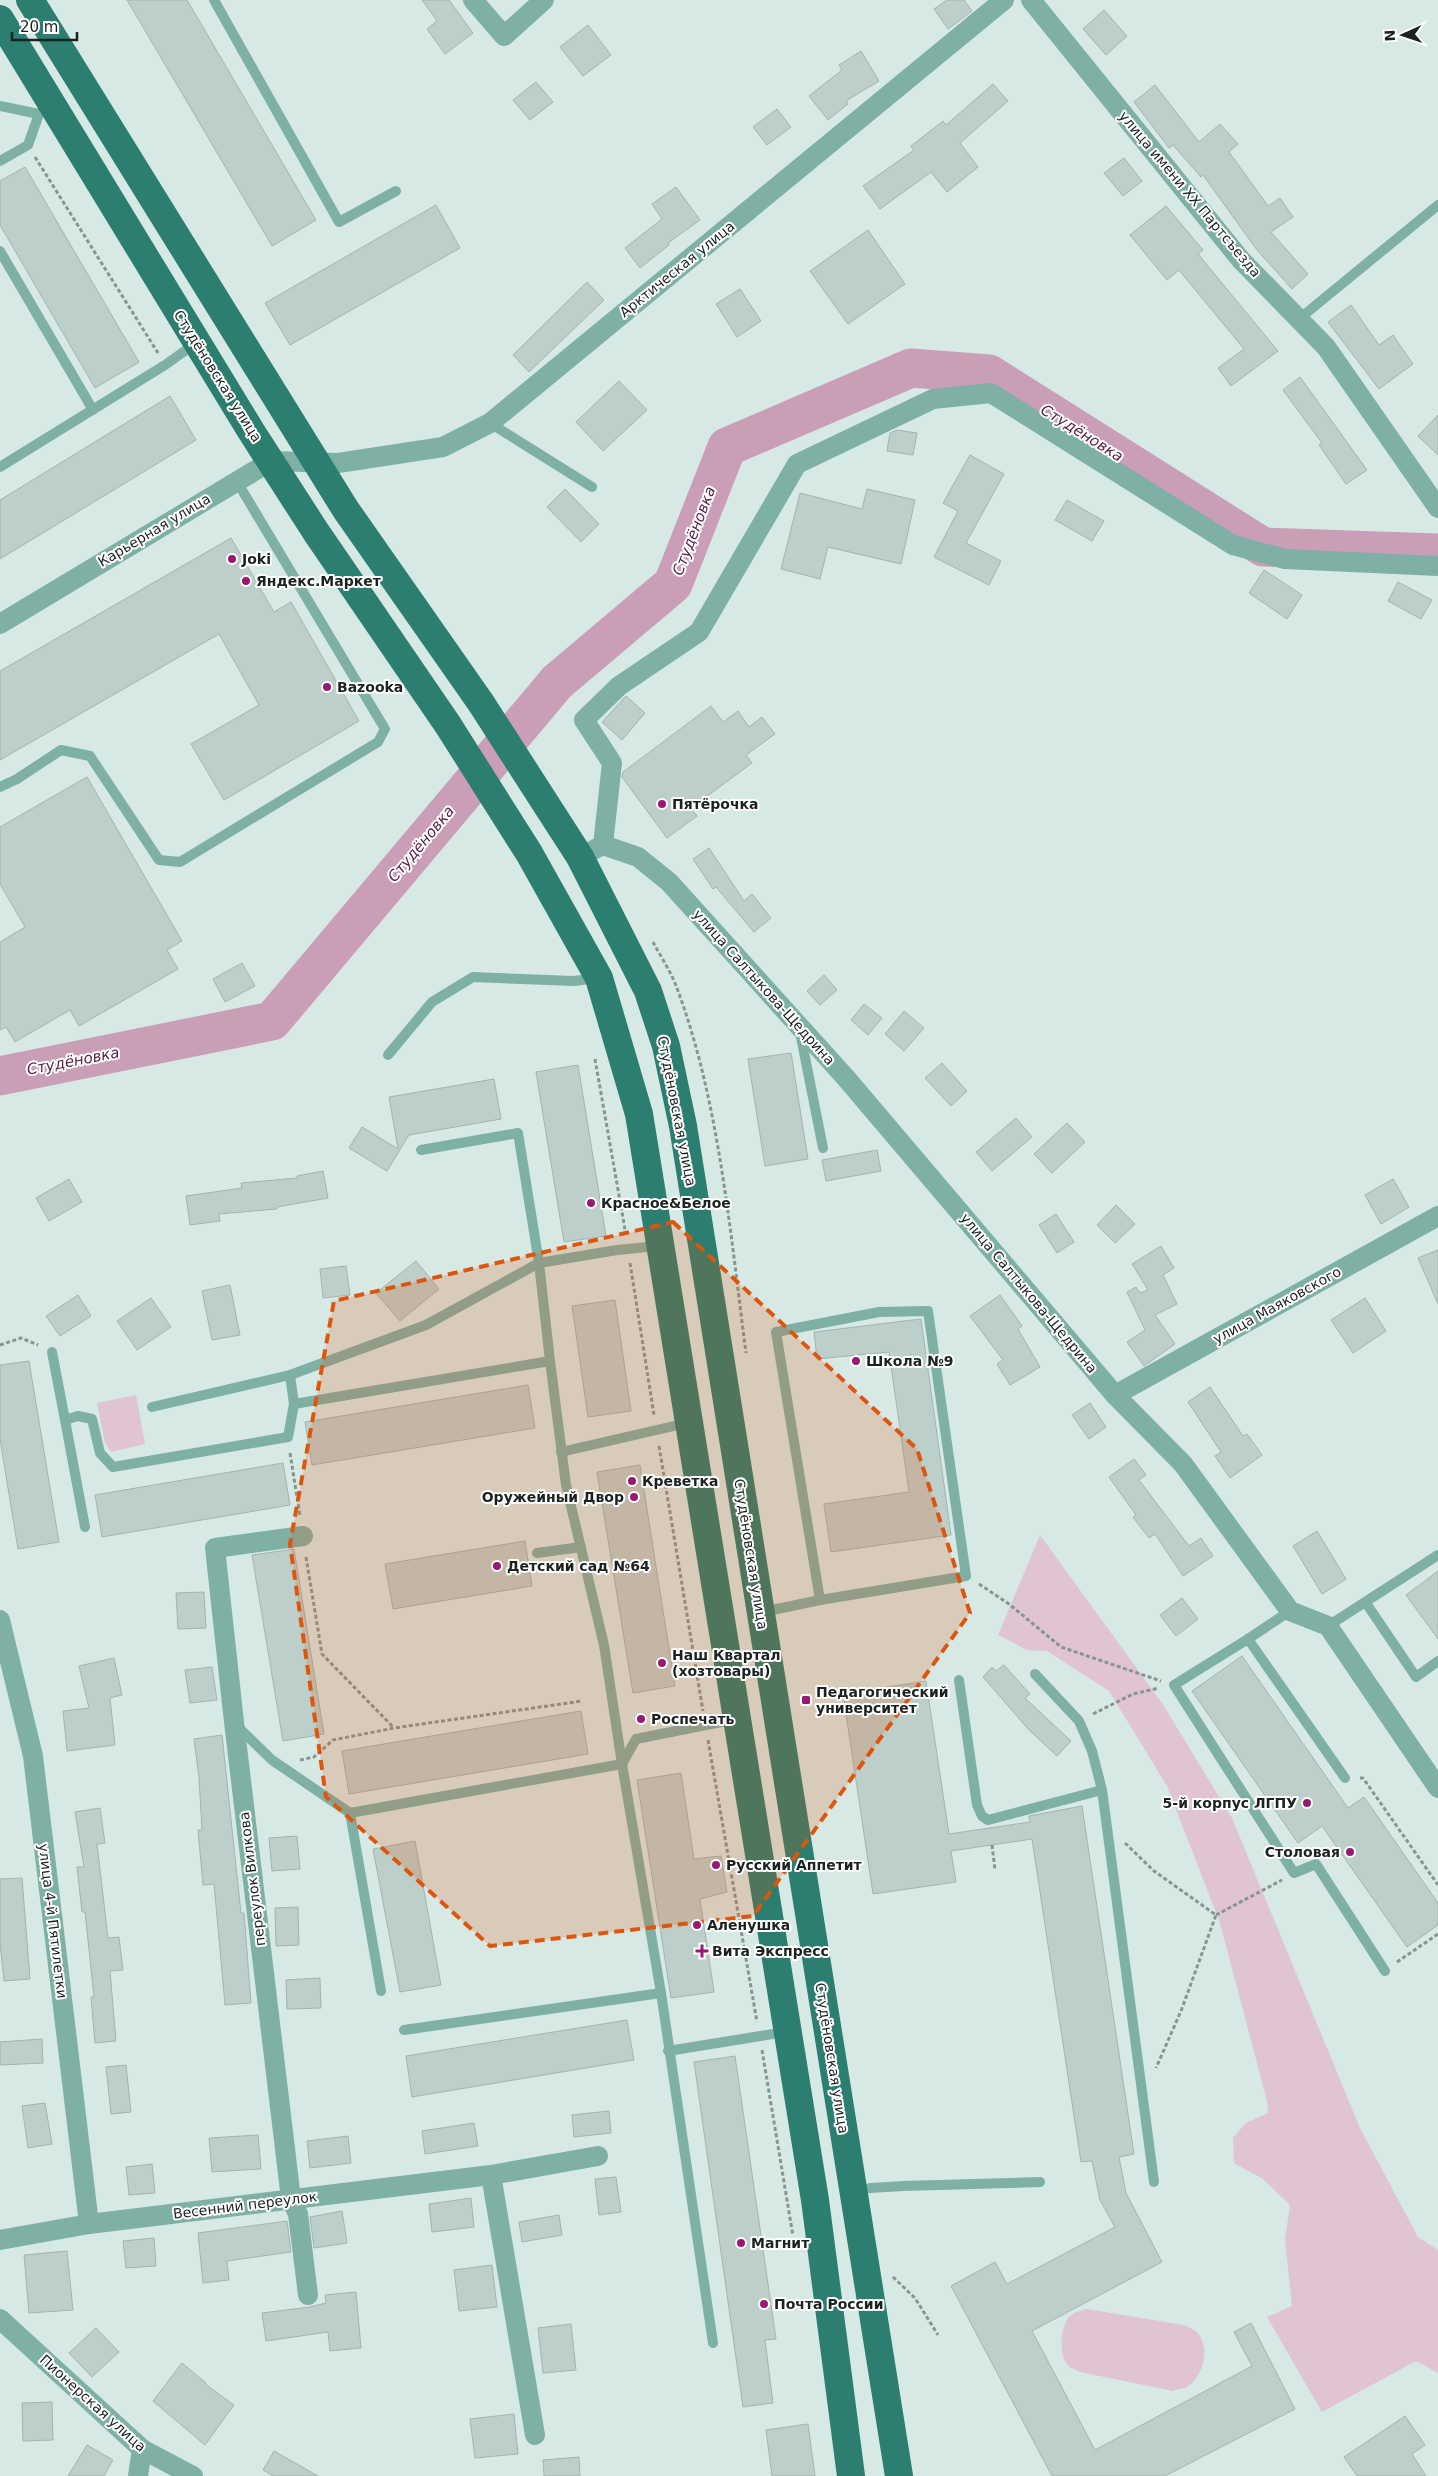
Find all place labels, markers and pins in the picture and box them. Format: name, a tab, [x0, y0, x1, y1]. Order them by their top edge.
place label: Joki	[241, 551, 271, 567]
marker: Joki	[226, 553, 238, 565]
place label: Яндекс.Маркет	[256, 573, 382, 589]
marker: Яндекс.Маркет	[240, 575, 252, 587]
place label: Bazooka	[337, 679, 403, 695]
marker: Bazooka	[321, 681, 333, 693]
place label: Пятёрочка	[672, 796, 759, 812]
marker: Пятёрочка	[656, 798, 668, 810]
place label: Красное&Белое	[601, 1195, 731, 1211]
marker: Красное&Белое	[585, 1197, 597, 1209]
place label: Школа №9	[866, 1353, 954, 1369]
marker: Школа №9	[850, 1355, 862, 1367]
place label: Креветка	[642, 1473, 718, 1489]
marker: Креветка	[626, 1475, 638, 1487]
place label: Оружейный Двор	[482, 1489, 624, 1505]
marker: Оружейный Двор	[628, 1491, 640, 1503]
place label: Детский сад №64	[507, 1558, 650, 1574]
marker: Детский сад №64	[491, 1560, 503, 1572]
place label: Наш Квартал (хозтовары)	[672, 1647, 781, 1679]
marker: Наш Квартал (хозтовары)	[656, 1657, 668, 1669]
place label: Педагогический университет	[816, 1684, 949, 1716]
marker: Педагогический университет	[800, 1694, 812, 1706]
place label: Роспечать	[651, 1711, 735, 1727]
marker: Роспечать	[635, 1713, 647, 1725]
place label: 5-й корпус ЛГПУ	[1163, 1795, 1297, 1811]
marker: 5-й корпус ЛГПУ	[1301, 1797, 1313, 1809]
place label: Столовая	[1265, 1844, 1340, 1860]
marker: Столовая	[1344, 1846, 1356, 1858]
place label: Русский Аппетит	[726, 1857, 863, 1873]
marker: Русский Аппетит	[710, 1859, 722, 1871]
place label: Аленушка	[707, 1917, 790, 1933]
marker: Аленушка	[691, 1919, 703, 1931]
place label: Вита Экспресс	[712, 1943, 829, 1959]
marker: Вита Экспресс	[696, 1945, 708, 1957]
place label: Магнит	[751, 2235, 810, 2251]
marker: Магнит	[735, 2237, 747, 2249]
place label: Почта России	[774, 2296, 883, 2312]
marker: Почта России	[758, 2298, 770, 2310]

